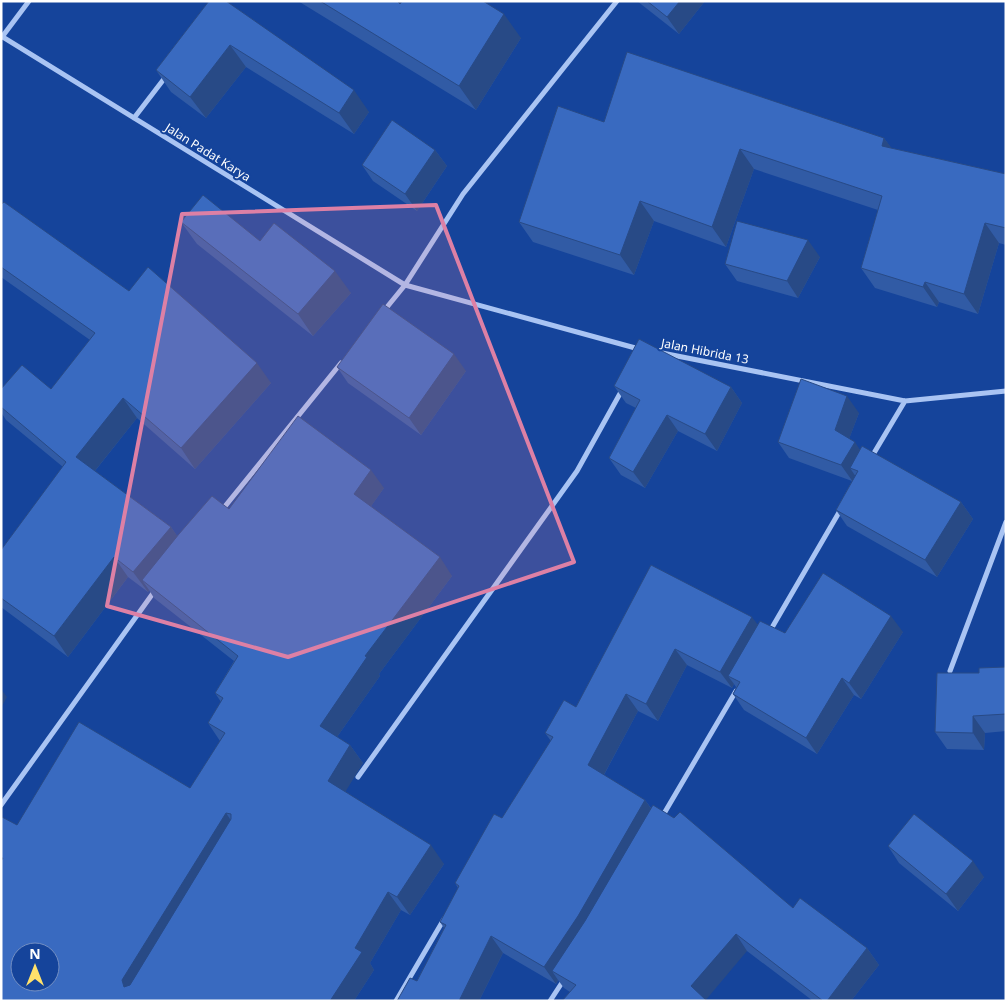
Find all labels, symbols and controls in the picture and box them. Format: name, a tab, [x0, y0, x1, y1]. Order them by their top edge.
street label: Jalan Padat Karya	[161, 118, 254, 185]
street label: Jalan Hibrida 13	[659, 334, 750, 368]
north arrow	[10, 942, 60, 992]
text: N	[29, 944, 41, 963]

